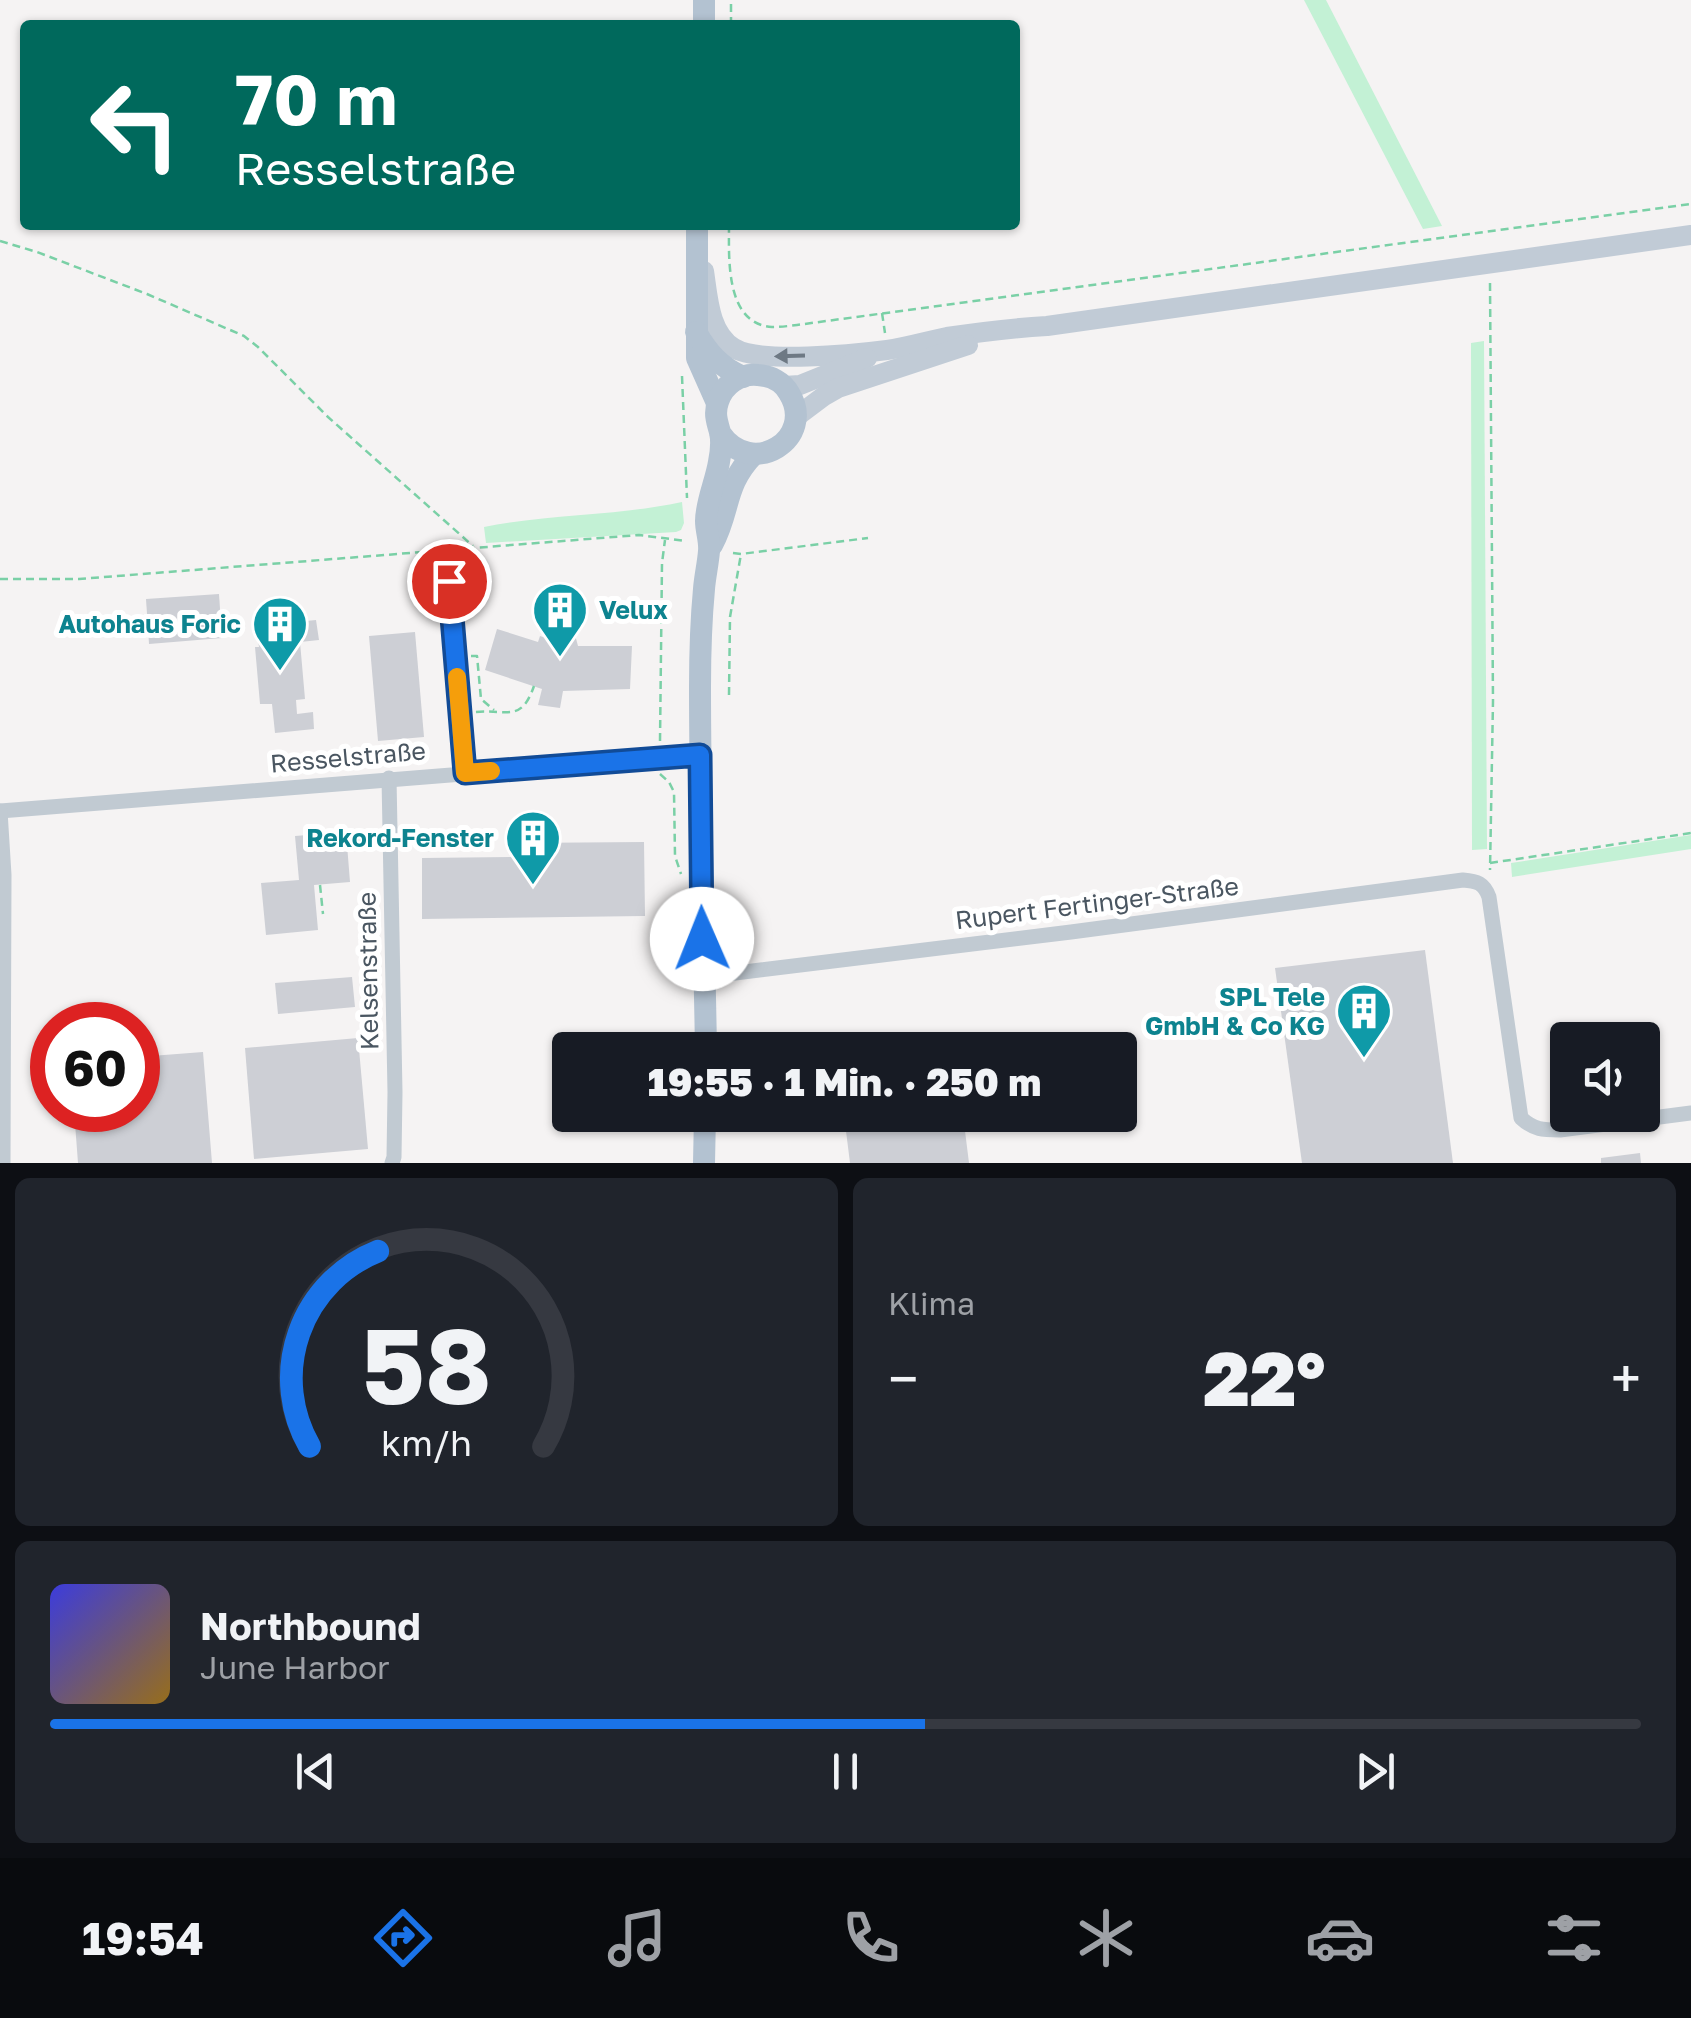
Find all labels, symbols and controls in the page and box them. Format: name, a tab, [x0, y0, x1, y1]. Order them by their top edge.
text: 70 m	[235, 56, 397, 140]
icon: left	[70, 60, 200, 190]
text: Resselstraße	[235, 141, 516, 195]
one-way arrow	[774, 348, 806, 364]
pin	[407, 539, 492, 624]
icon: arrive	[422, 554, 477, 609]
building icon: Velux	[530, 580, 590, 659]
building icon: Autohaus Foric	[250, 594, 310, 673]
place label: Velux	[599, 594, 668, 625]
place label: Autohaus Foric	[58, 608, 241, 639]
street label: Resselstraße	[269, 734, 427, 779]
building icon: Rekord-Fenster	[503, 808, 563, 887]
place label: Rekord-Fenster	[306, 822, 494, 853]
street label: Rupert Fertinger-Straße	[954, 870, 1240, 935]
position arrow	[650, 887, 754, 991]
street label: Kelsenstraße	[351, 892, 384, 1050]
place label: SPL Tele GmbH & Co KG	[1145, 981, 1325, 1041]
building icon: SPL Tele GmbH & Co KG	[1334, 981, 1394, 1060]
speed limit sign: 60	[30, 1002, 160, 1132]
map controls	[1550, 1022, 1660, 1132]
button: sound	[1550, 1022, 1660, 1132]
text: 19:55 · 1 Min. · 250 m	[648, 1059, 1041, 1104]
text: Klima	[888, 1284, 975, 1322]
text: 58	[361, 1302, 492, 1427]
text: 22°	[1203, 1332, 1326, 1423]
text: −	[888, 1345, 918, 1411]
text: +	[1611, 1345, 1641, 1411]
text: km/h	[381, 1421, 472, 1464]
text: Northbound	[200, 1603, 421, 1648]
text: June Harbor	[200, 1648, 390, 1686]
icon: previous	[288, 1744, 343, 1799]
icon: pause	[818, 1744, 873, 1799]
icon: next	[1348, 1744, 1403, 1799]
icon: directions	[368, 1903, 438, 1973]
icon: music	[602, 1903, 672, 1973]
icon: phone	[836, 1903, 906, 1973]
icon: climate	[1071, 1903, 1141, 1973]
icon: car	[1305, 1903, 1375, 1973]
icon: filters	[1539, 1903, 1609, 1973]
text: 19:54	[82, 1911, 204, 1965]

